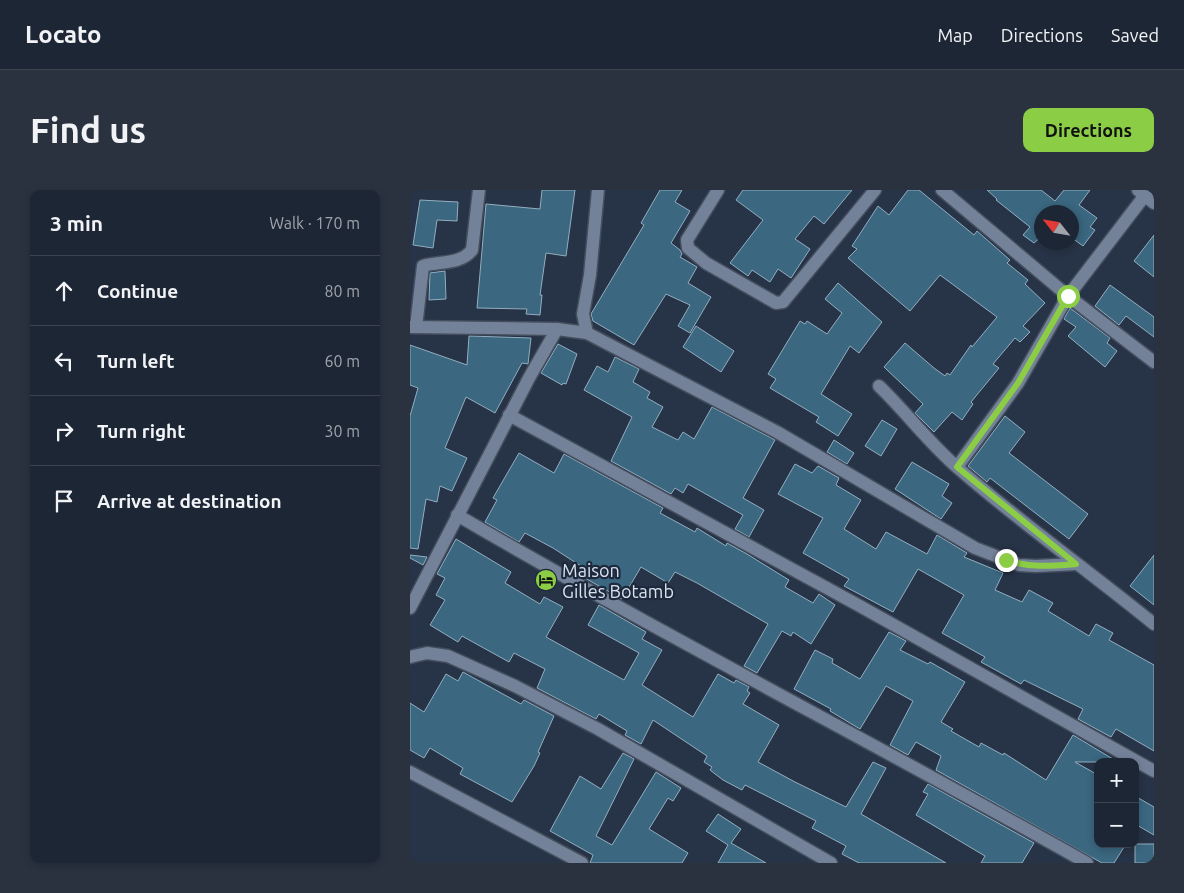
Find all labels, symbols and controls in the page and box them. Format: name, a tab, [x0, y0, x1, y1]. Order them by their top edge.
text: Locato	[25, 21, 101, 48]
text: Map	[937, 25, 973, 45]
text: Directions	[1001, 25, 1083, 45]
text: Saved	[1111, 25, 1159, 45]
button: Directions	[1023, 108, 1154, 152]
text: Find us	[30, 110, 146, 150]
north arrow	[1034, 205, 1079, 250]
text: 3 min	[50, 211, 103, 235]
text: Walk · 170 m	[269, 214, 360, 232]
icon: ahead	[50, 277, 78, 305]
text: Continue	[97, 280, 178, 302]
text: 80 m	[324, 282, 360, 300]
route start	[1057, 285, 1080, 308]
icon: left	[50, 347, 78, 375]
text: Turn left	[97, 350, 175, 372]
text: 60 m	[324, 352, 360, 370]
icon: right	[50, 417, 78, 445]
text: Turn right	[97, 420, 185, 442]
text: 30 m	[324, 422, 360, 440]
icon: arrive	[50, 487, 78, 515]
text: Arrive at destination	[97, 490, 282, 512]
route end	[995, 549, 1018, 572]
place label: Maison Gilles Botamb	[562, 560, 674, 601]
hotel icon: Maison Gilles Botamb	[534, 568, 558, 592]
map controls	[1094, 758, 1139, 848]
button: +	[1094, 758, 1139, 803]
button: −	[1094, 803, 1139, 848]

